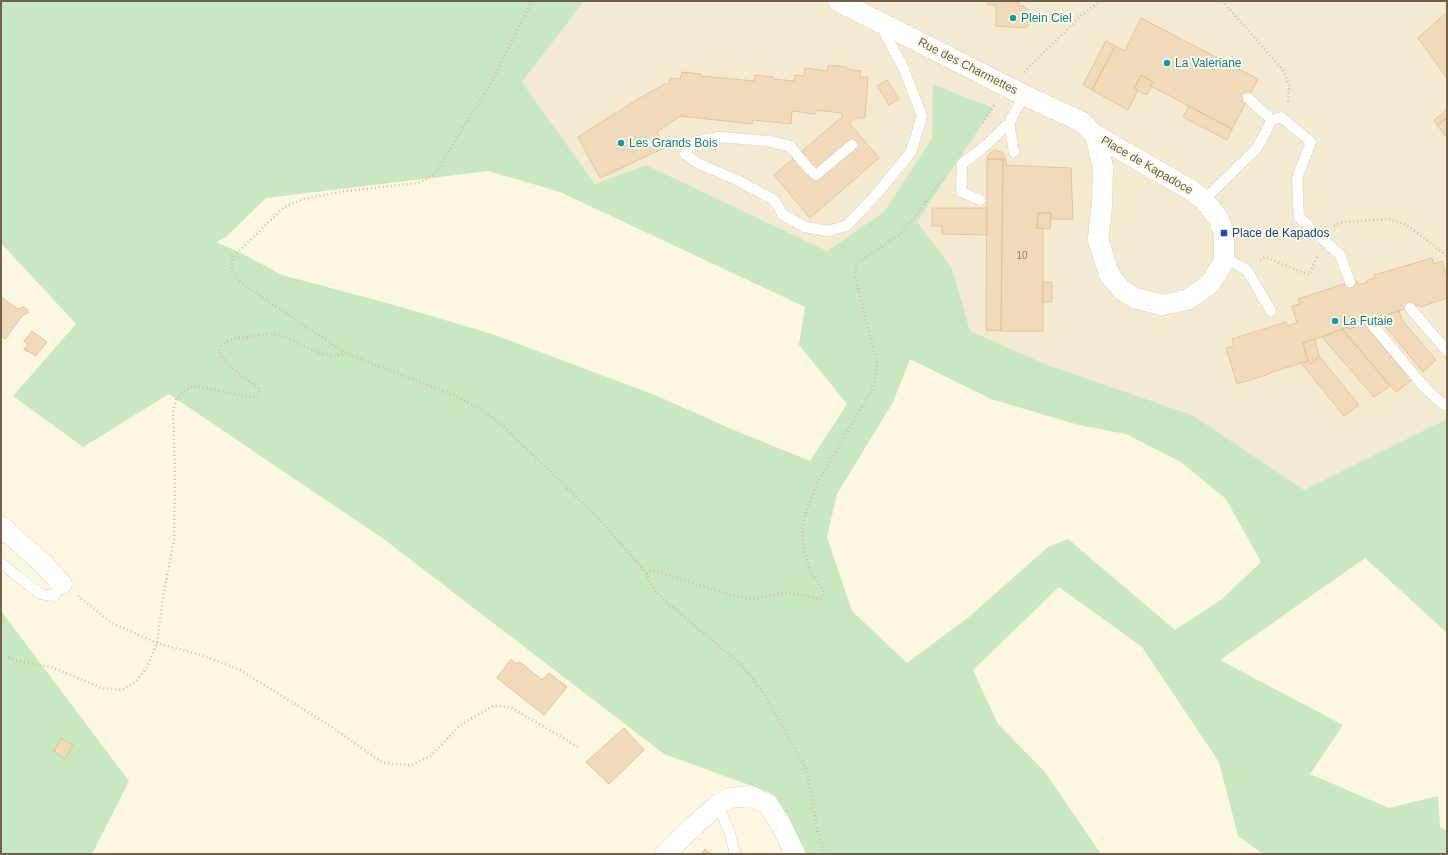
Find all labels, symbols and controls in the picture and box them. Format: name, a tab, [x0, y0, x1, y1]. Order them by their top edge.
place label: Plein Ciel	[1021, 11, 1072, 25]
marker: Plein Ciel	[1008, 13, 1018, 23]
street label: Rue des Charmettes	[916, 35, 1020, 97]
place label: La Valeriane	[1175, 56, 1242, 70]
marker: La Valeriane	[1162, 58, 1172, 68]
street label: Place de Kapadoce	[1098, 133, 1196, 197]
place label: Les Grands Bois	[629, 136, 718, 150]
marker: Les Grands Bois	[616, 138, 626, 148]
place label: Place de Kapados	[1232, 226, 1329, 240]
marker: Place de Kapados	[1219, 228, 1229, 238]
house number: 10	[1016, 250, 1028, 261]
place label: La Futaie	[1343, 314, 1393, 328]
marker: La Futaie	[1330, 316, 1340, 326]

